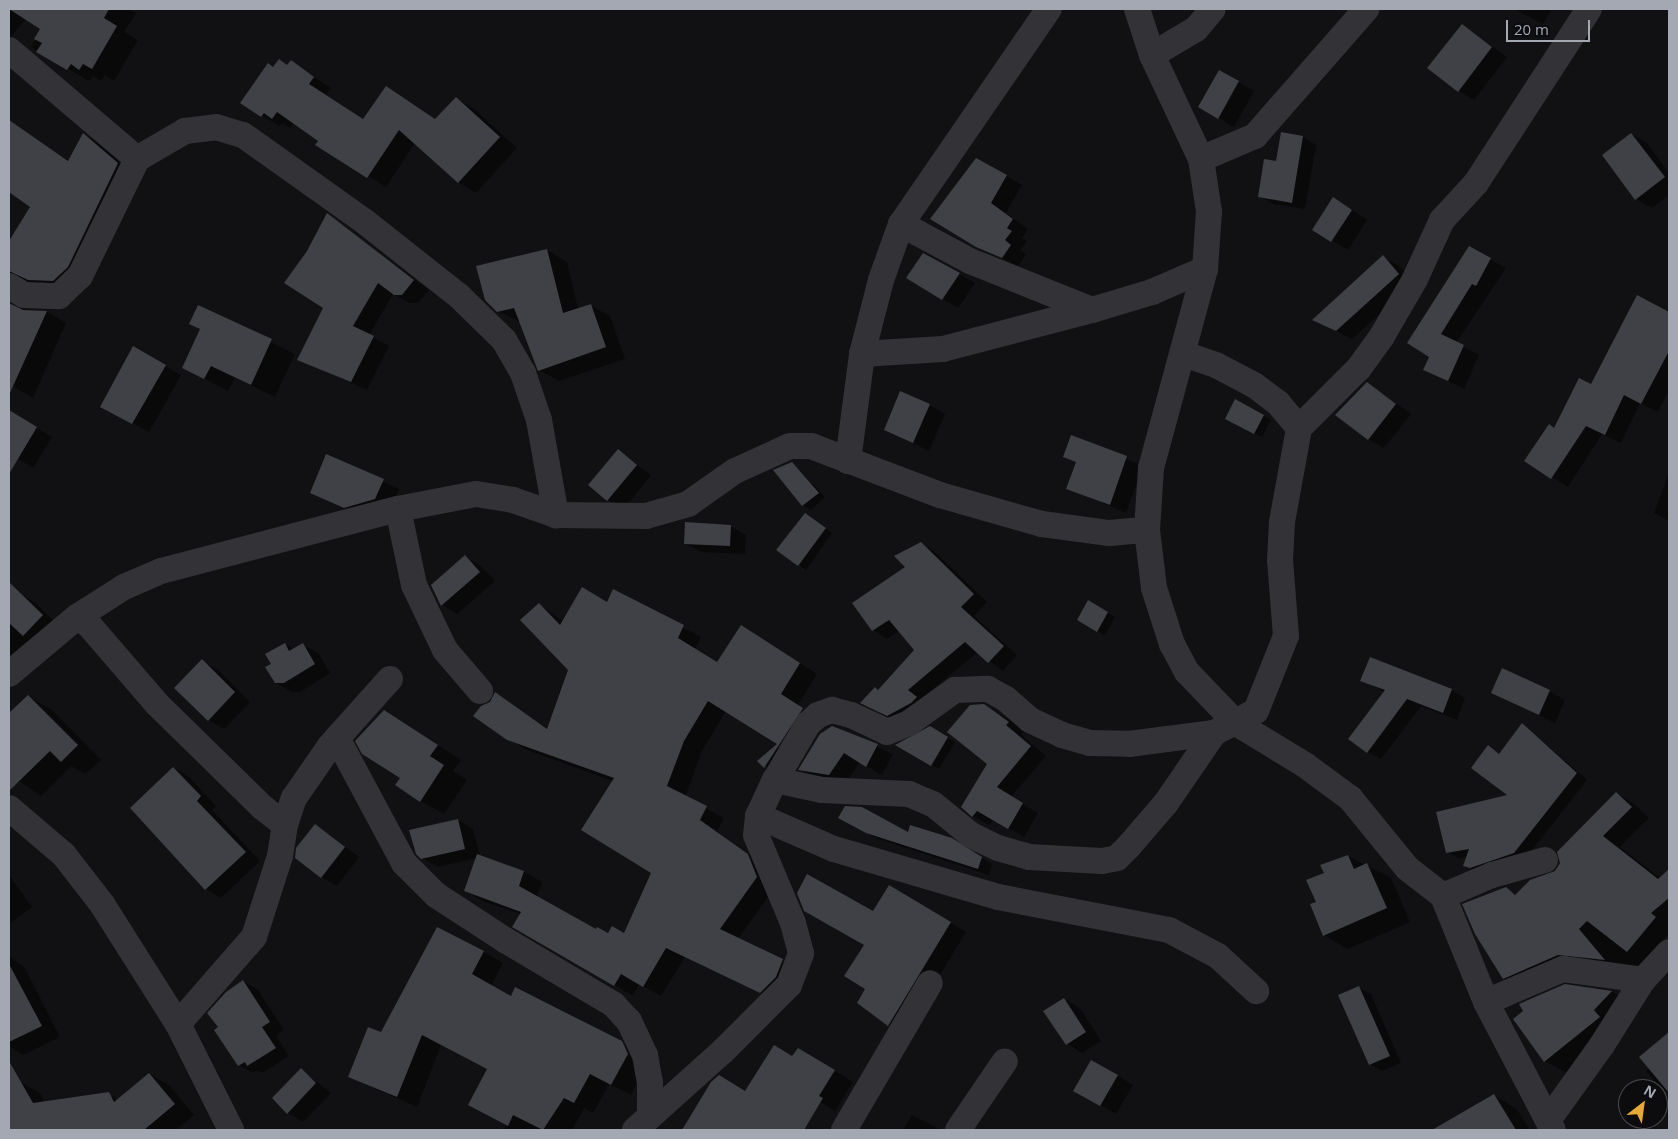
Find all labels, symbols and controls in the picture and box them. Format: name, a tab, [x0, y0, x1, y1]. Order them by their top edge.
scale bar	[1508, 10, 1592, 42]
text: 20 m	[1514, 19, 1549, 39]
north arrow	[1618, 1079, 1668, 1129]
text: N	[1641, 1080, 1660, 1103]

